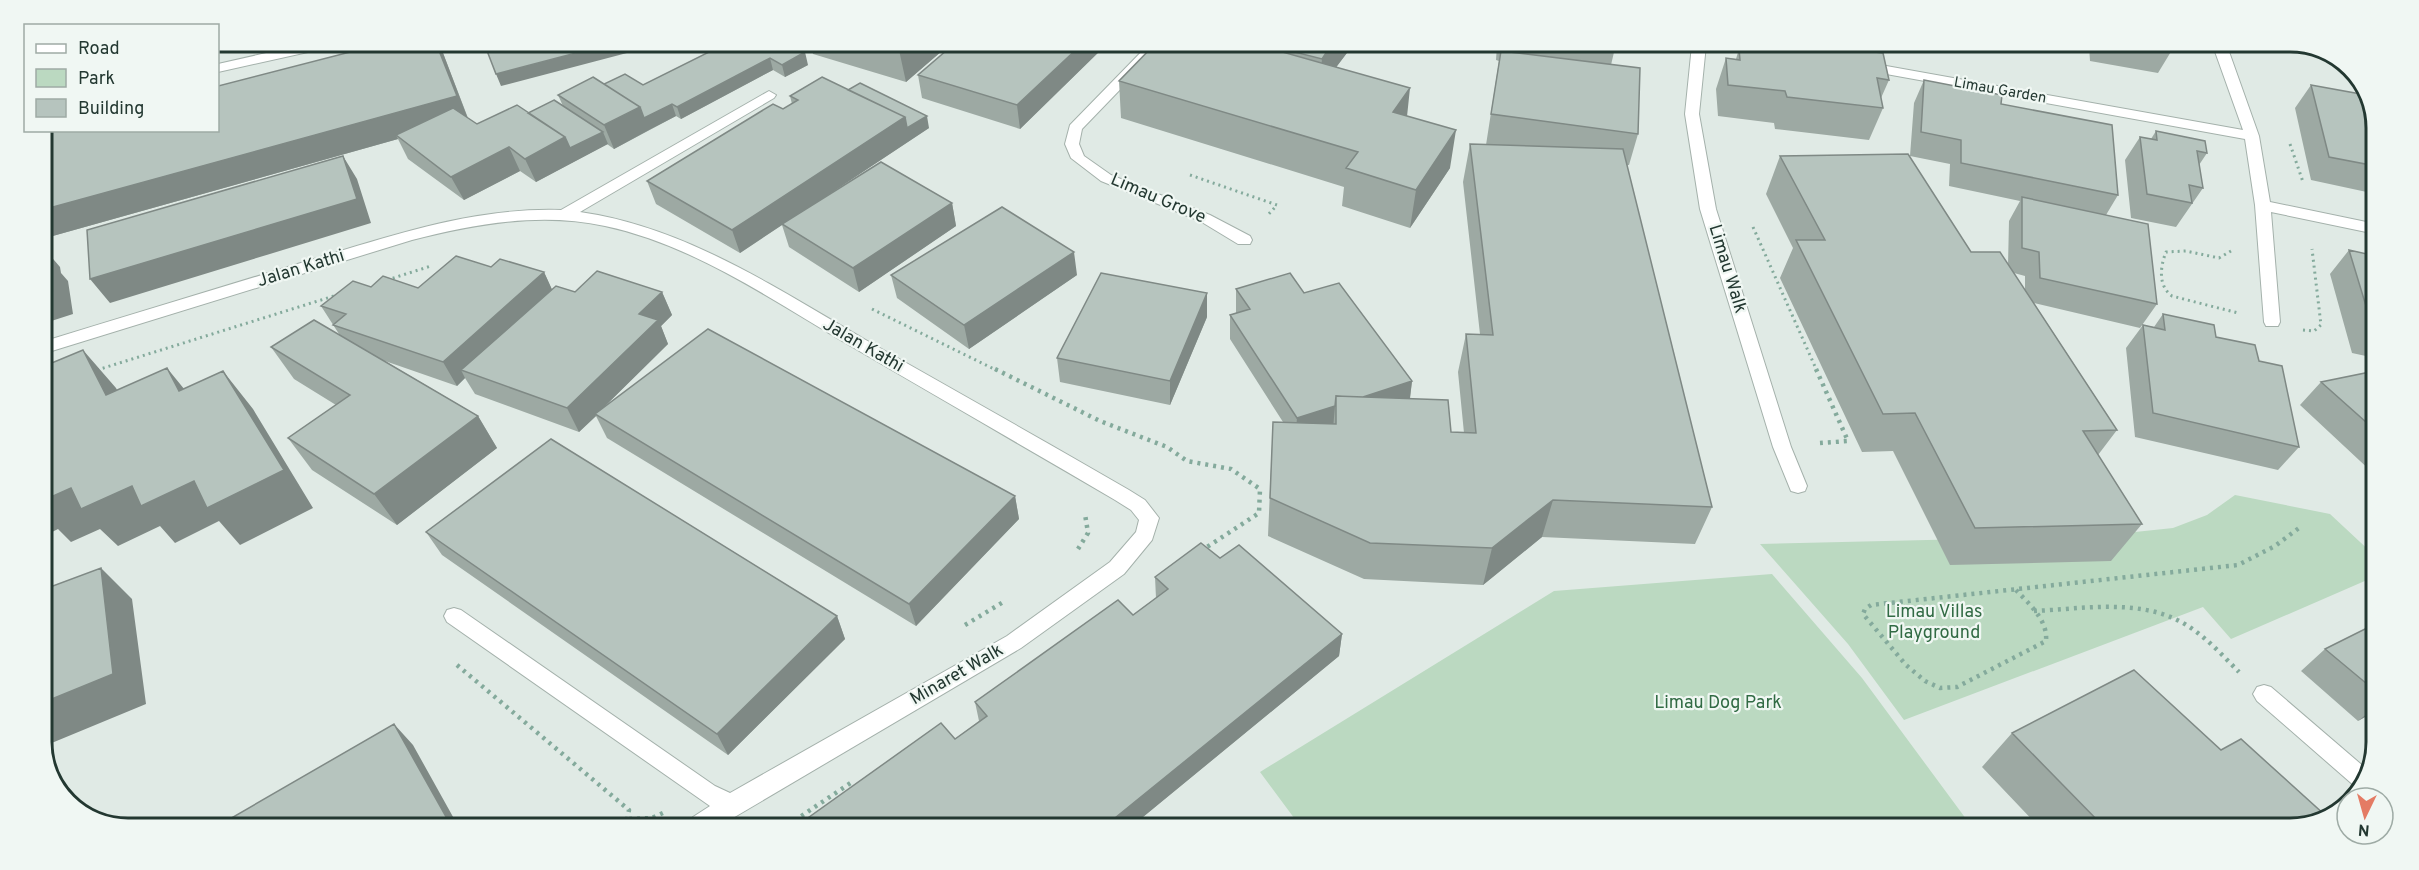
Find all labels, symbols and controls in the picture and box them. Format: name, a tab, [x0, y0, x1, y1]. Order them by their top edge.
legend	[24, 24, 219, 132]
text: Road	[78, 38, 120, 61]
text: Park	[78, 68, 115, 91]
street label: Limau Garden	[1952, 74, 2048, 108]
text: Building	[78, 98, 144, 121]
street label: Limau Grove	[1107, 169, 1209, 229]
street label: Limau Walk	[1703, 222, 1751, 316]
street label: Jalan Kathi	[255, 245, 347, 293]
street label: Jalan Kathi	[818, 314, 908, 378]
park label: Limau Villas Playground	[1886, 601, 1982, 645]
street label: Minaret Walk	[906, 639, 1008, 711]
park label: Limau Dog Park	[1654, 692, 1782, 715]
north arrow	[2335, 786, 2395, 846]
text: N	[2357, 818, 2370, 839]

